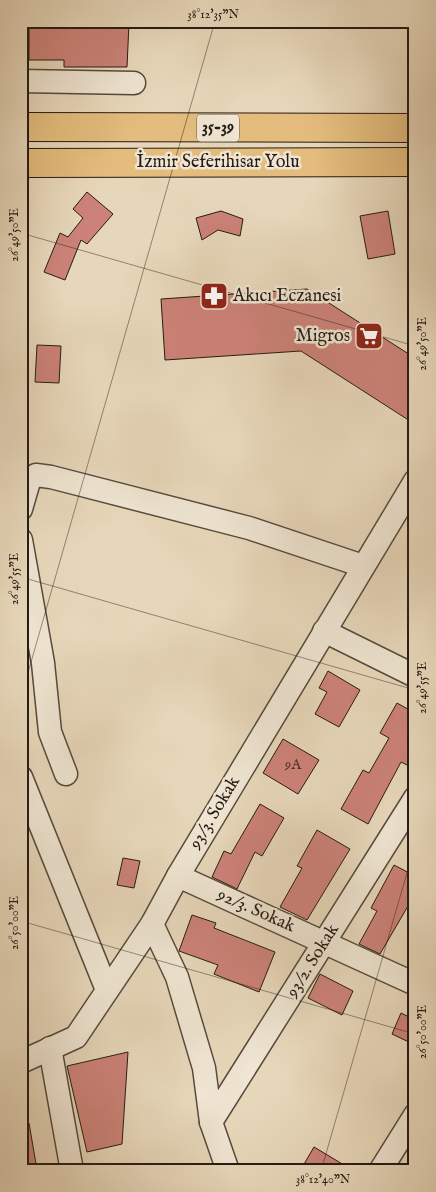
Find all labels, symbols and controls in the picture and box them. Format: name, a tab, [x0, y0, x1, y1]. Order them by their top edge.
text: 38°12'35"N	[187, 7, 239, 22]
road number: 35-39	[197, 115, 239, 142]
street label: İzmir Seferihisar Yolu	[137, 150, 299, 174]
text: 26°49'50"E	[7, 208, 22, 262]
pharmacy icon: Akıcı Eczanesi	[199, 281, 229, 311]
place label: Akıcı Eczanesi	[232, 285, 342, 308]
text: 26°49'50"E	[415, 317, 430, 371]
supermarket icon: Migros	[354, 321, 384, 351]
place label: Migros	[296, 325, 350, 348]
text: 26°49'55"E	[7, 553, 22, 605]
text: 26°49'55"E	[415, 662, 430, 714]
house number: 9A	[284, 755, 302, 774]
street label: 93/3. Sokak	[184, 772, 246, 855]
street label: 92/3. Sokak	[213, 883, 299, 939]
text: 26°50'00"E	[7, 896, 22, 950]
street label: 93/2. Sokak	[281, 920, 345, 1003]
text: 26°50'00"E	[415, 1005, 430, 1059]
text: 38°12'40"N	[296, 1172, 351, 1187]

